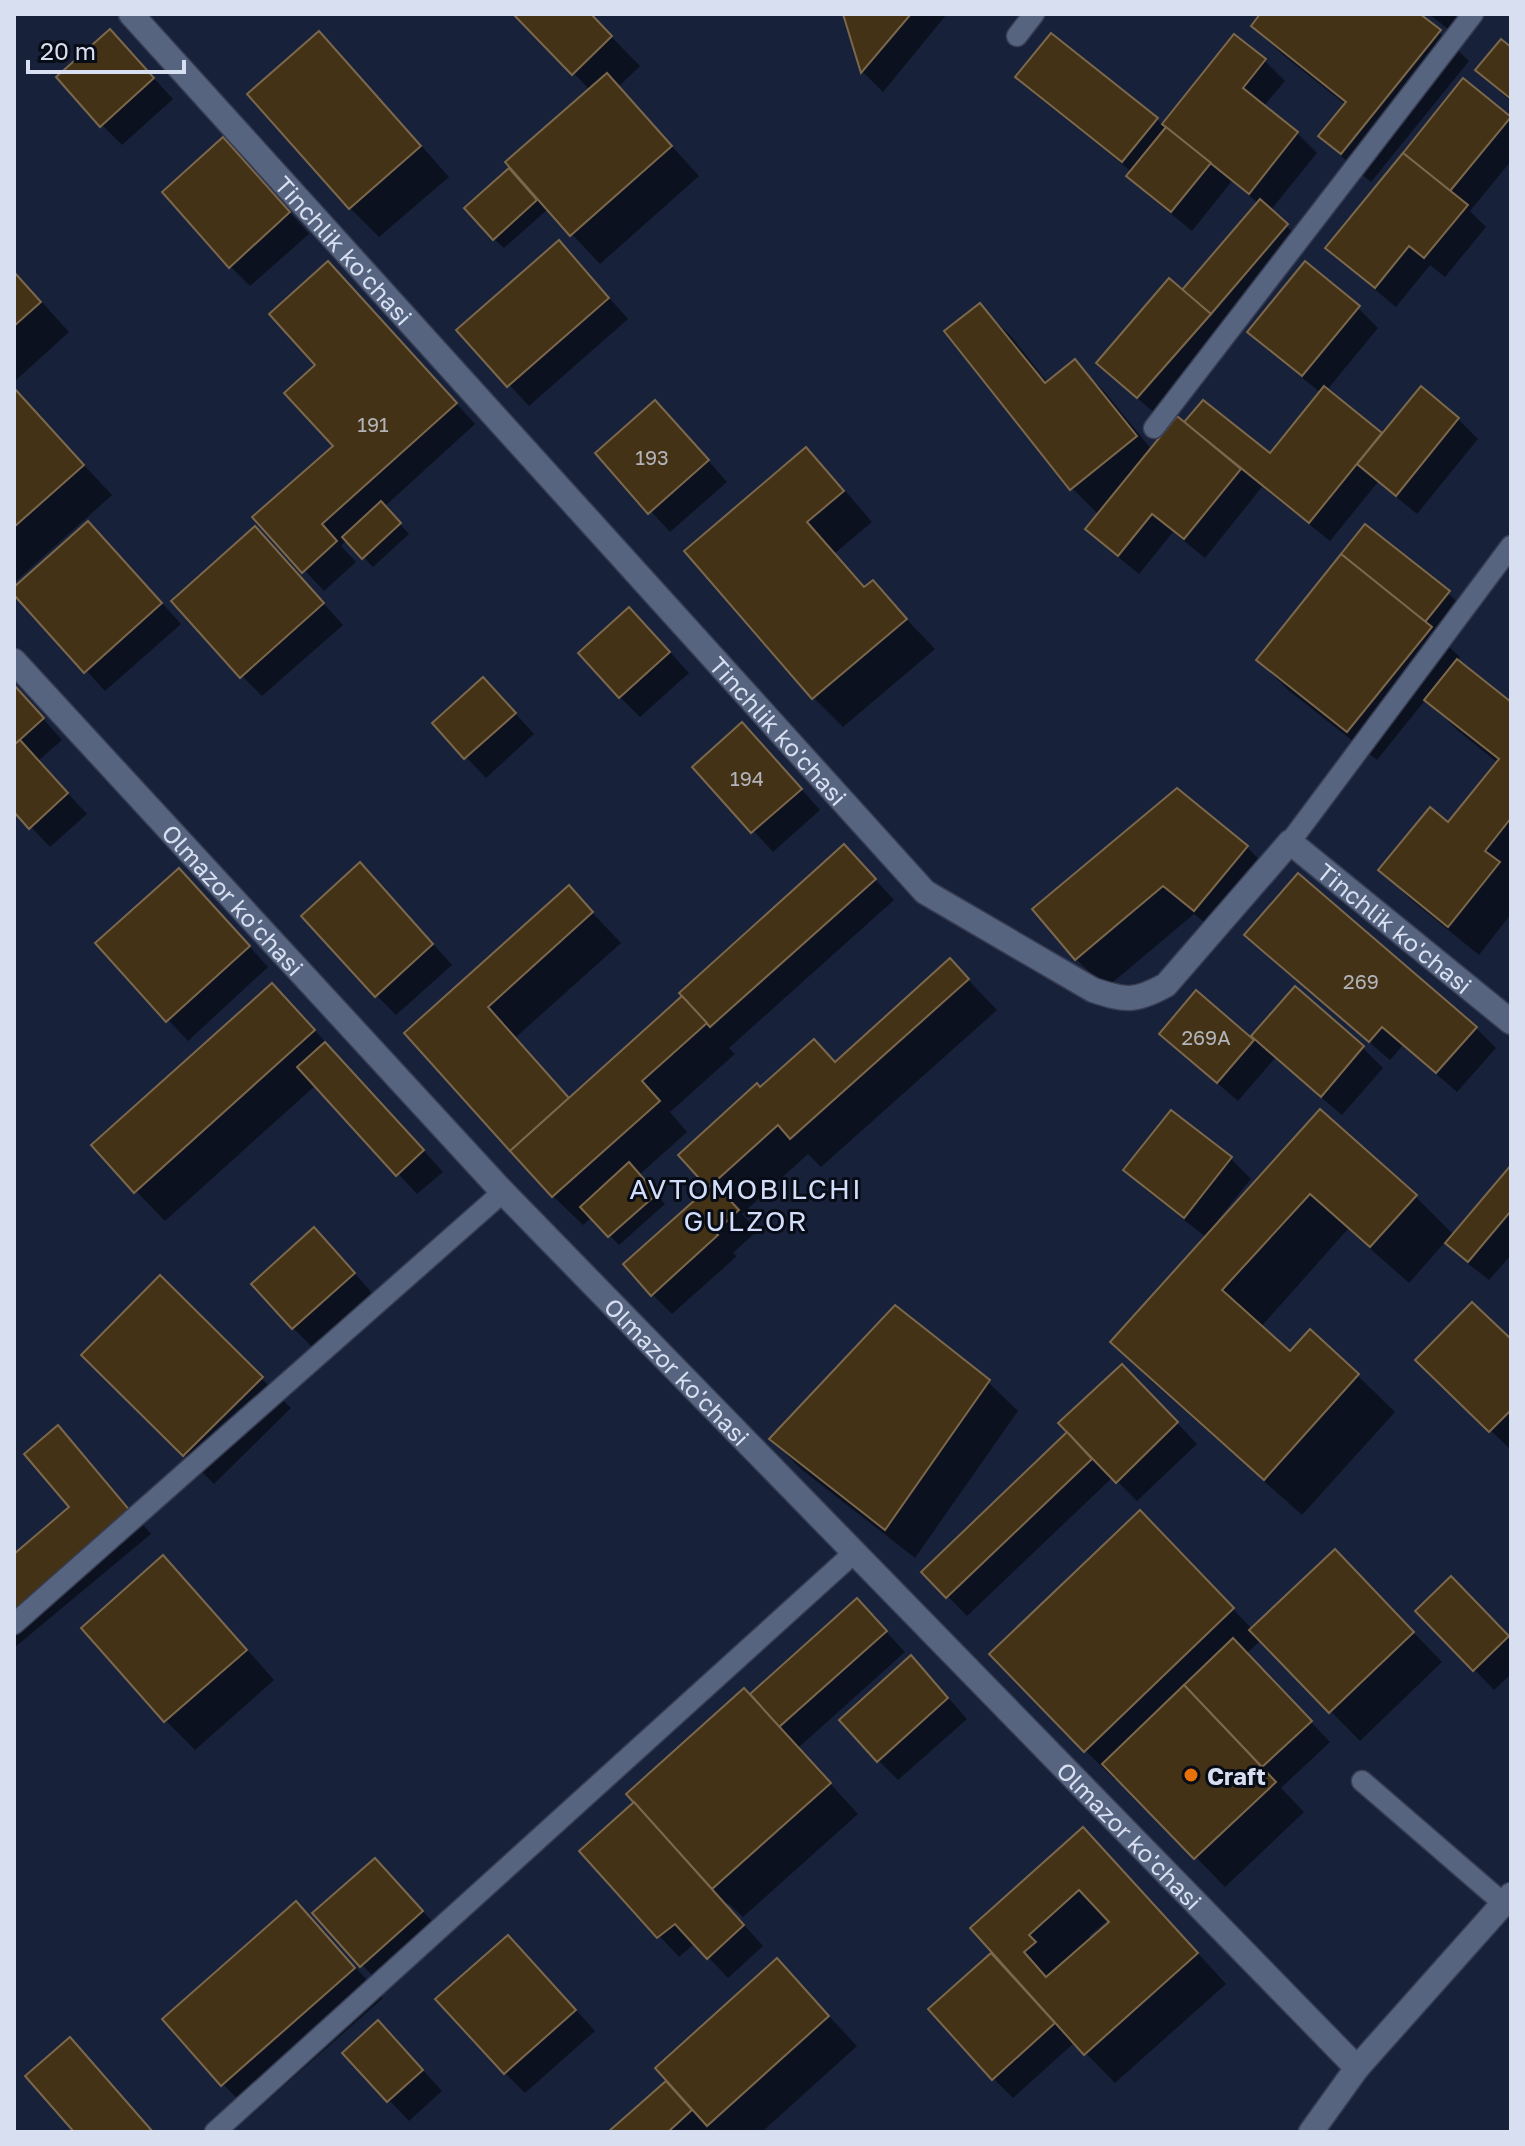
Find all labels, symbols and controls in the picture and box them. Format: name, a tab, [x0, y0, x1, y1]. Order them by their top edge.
scale bar	[28, 24, 184, 74]
text: 20 m	[40, 36, 96, 65]
street label: Tinchlik ko'chasi	[270, 169, 419, 330]
house number: 191	[357, 412, 389, 436]
house number: 193	[635, 445, 669, 469]
street label: Tinchlik ko'chasi	[704, 650, 854, 811]
house number: 194	[730, 766, 764, 790]
street label: Olmazor ko'chasi	[157, 818, 310, 981]
street label: Tinchlik ko'chasi	[1312, 856, 1478, 999]
house number: 269	[1343, 969, 1379, 993]
house number: 269A	[1181, 1025, 1231, 1049]
district label: AVTOMOBILCHI GULZOR	[629, 1172, 863, 1237]
street label: Olmazor ko'chasi	[599, 1291, 756, 1451]
street label: Olmazor ko'chasi	[1051, 1755, 1208, 1915]
place label: Craft	[1207, 1761, 1266, 1790]
marker: Craft	[1182, 1766, 1200, 1784]

